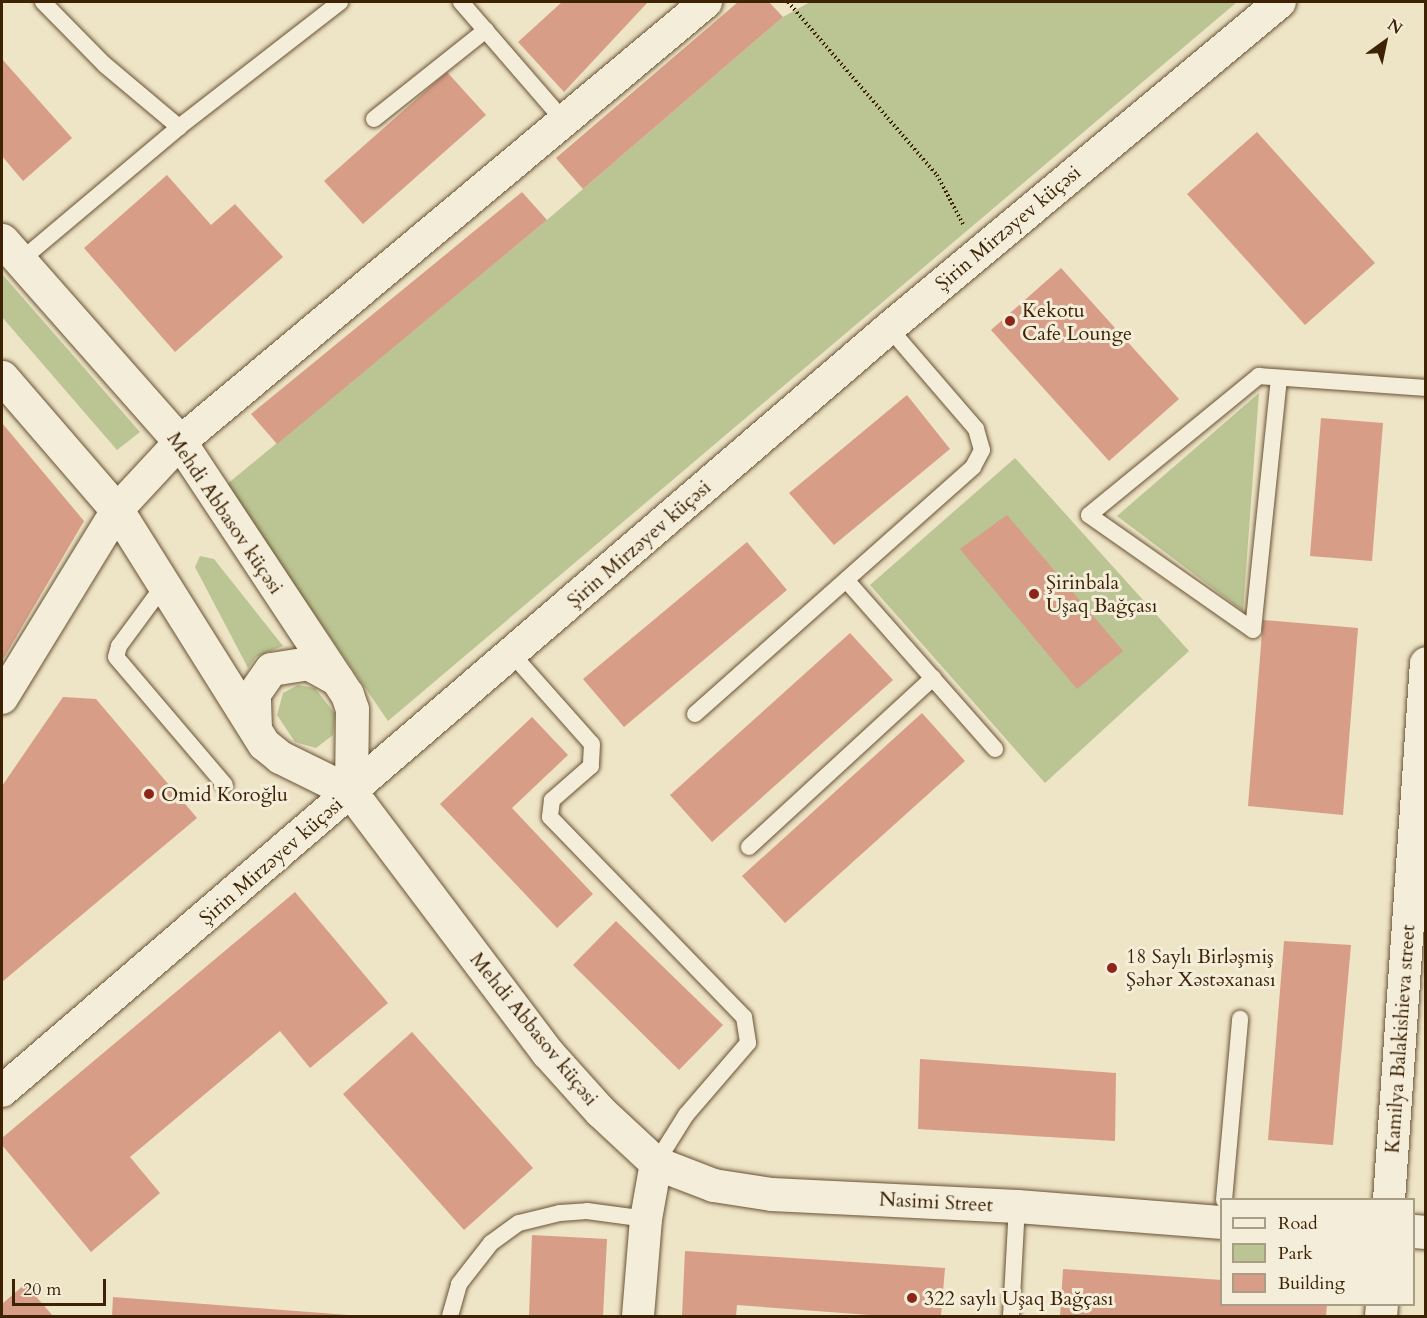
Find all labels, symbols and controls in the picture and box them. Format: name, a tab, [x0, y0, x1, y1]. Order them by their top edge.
north arrow	[1355, 12, 1415, 72]
text: N	[1383, 14, 1407, 40]
street label: Şirin Mirzəyev küçəsi	[930, 160, 1086, 296]
place label: Kekotu Cafe Lounge	[1022, 298, 1132, 345]
marker: Kekotu Cafe Lounge	[1003, 314, 1017, 328]
street label: Mehdi Abbasov küçəsi	[162, 428, 288, 598]
street label: Şirin Mirzəyev küçəsi	[562, 475, 716, 613]
place label: Şirinbala Uşaq Bağçası	[1046, 570, 1157, 617]
marker: Şirinbala Uşaq Bağçası	[1027, 587, 1041, 601]
place label: Omid Koroğlu	[161, 782, 288, 806]
marker: Omid Koroğlu	[142, 787, 156, 801]
street label: Şirin Mirzəyev küçəsi	[194, 792, 348, 930]
street label: Kamilya Balakishieva street	[1380, 924, 1420, 1154]
place label: 18 Saylı Birləşmiş Şəhər Xəstəxanası	[1126, 945, 1276, 992]
street label: Mehdi Abbasov küçəsi	[465, 948, 603, 1110]
marker: 18 Saylı Birləşmiş Şəhər Xəstəxanası	[1103, 959, 1121, 977]
street label: Nasimi Street	[878, 1187, 994, 1217]
legend	[1220, 1198, 1415, 1306]
text: Road	[1278, 1211, 1318, 1236]
text: Park	[1278, 1241, 1313, 1266]
scale bar	[15, 1267, 110, 1305]
text: Building	[1278, 1271, 1345, 1296]
text: 20 m	[23, 1277, 62, 1302]
place label: 322 saylı Uşaq Bağçası	[924, 1286, 1113, 1310]
marker: 322 saylı Uşaq Bağçası	[905, 1291, 919, 1305]

